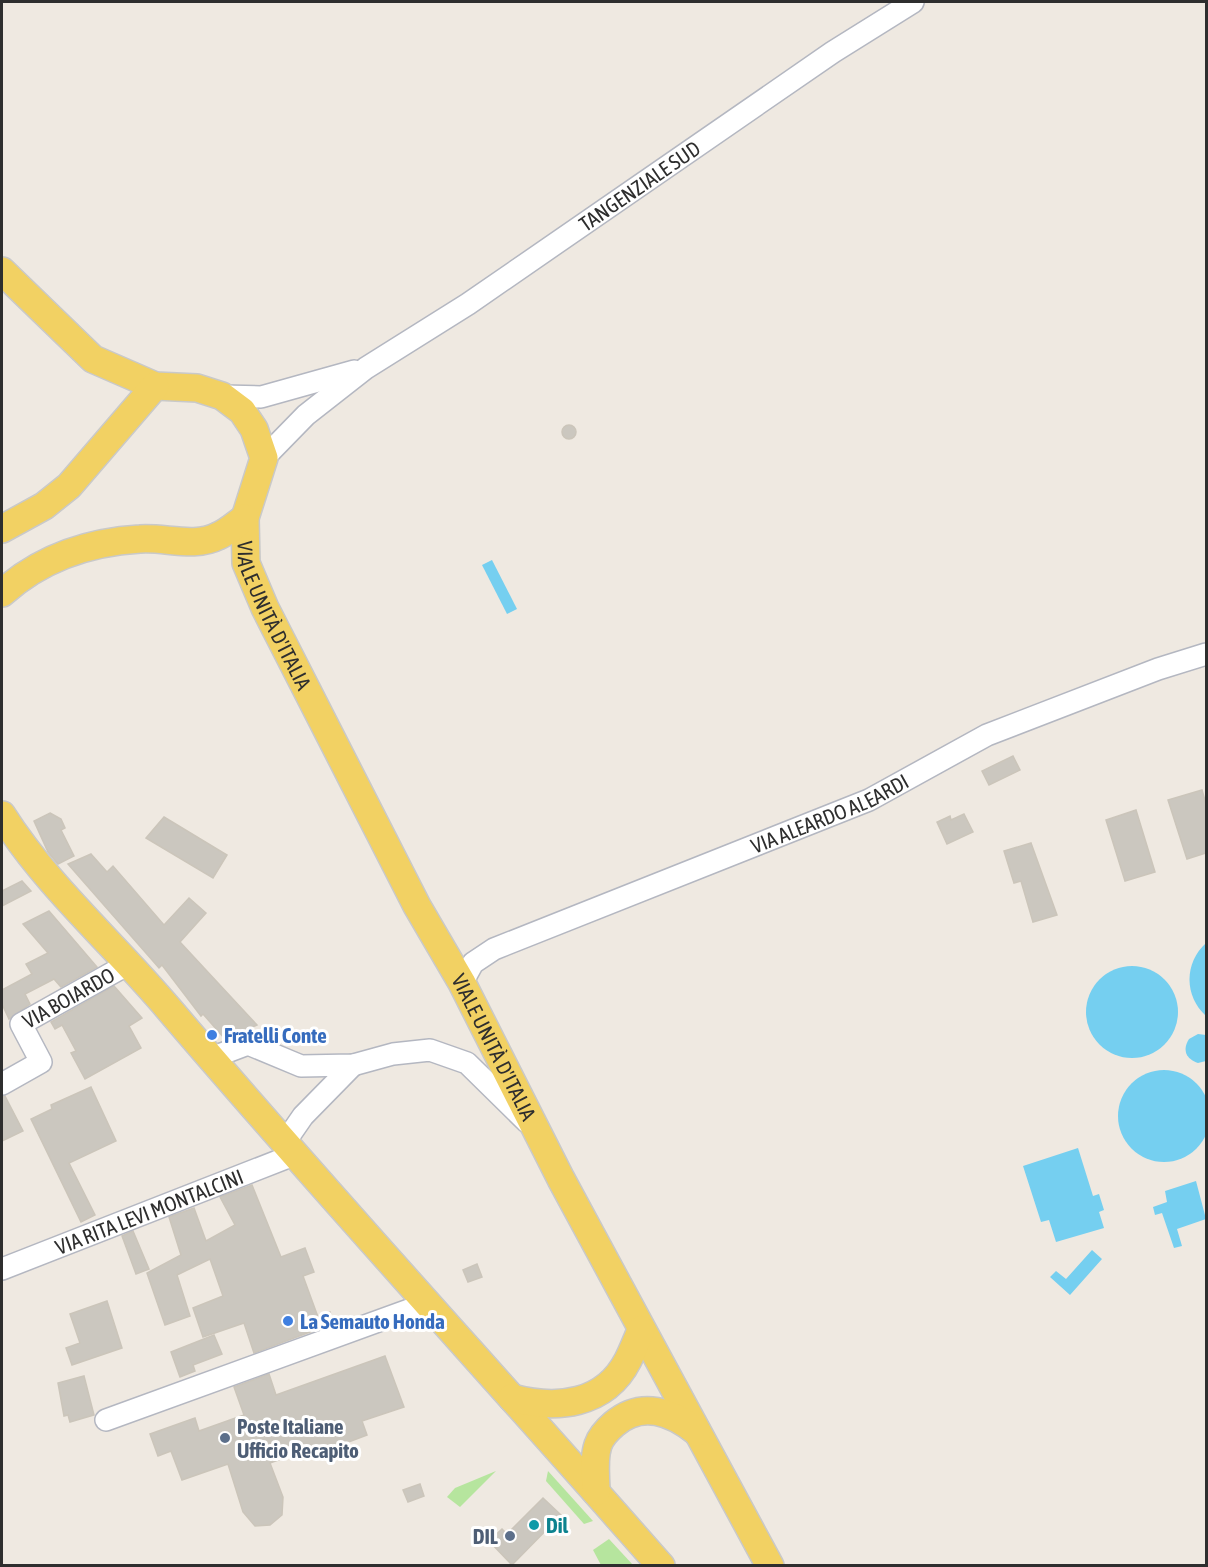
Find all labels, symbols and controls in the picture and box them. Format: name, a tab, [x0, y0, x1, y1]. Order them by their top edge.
street label: TANGENZIALE SUD	[574, 136, 704, 236]
street label: VIALE UNITÀ D'ITALIA	[234, 541, 317, 694]
street label: VIA ALEARDO ALEARDI	[747, 769, 912, 858]
street label: VIA BOIARDO	[18, 962, 118, 1033]
street label: VIALE UNITÀ D'ITALIA	[447, 969, 542, 1125]
place label: Fratelli Conte	[224, 1023, 327, 1047]
marker: Fratelli Conte	[205, 1028, 219, 1042]
street label: VIA RITA LEVI MONTALCINI	[52, 1164, 246, 1259]
place label: La Semauto Honda	[300, 1309, 445, 1333]
marker: La Semauto Honda	[281, 1314, 295, 1328]
place label: Poste Italiane Ufficio Recapito	[237, 1414, 359, 1462]
marker: Poste Italiane Ufficio Recapito	[218, 1431, 232, 1445]
place label: Dil	[546, 1513, 569, 1537]
marker: Dil	[527, 1518, 541, 1532]
place label: DIL	[473, 1524, 498, 1548]
marker: DIL	[503, 1529, 517, 1543]

